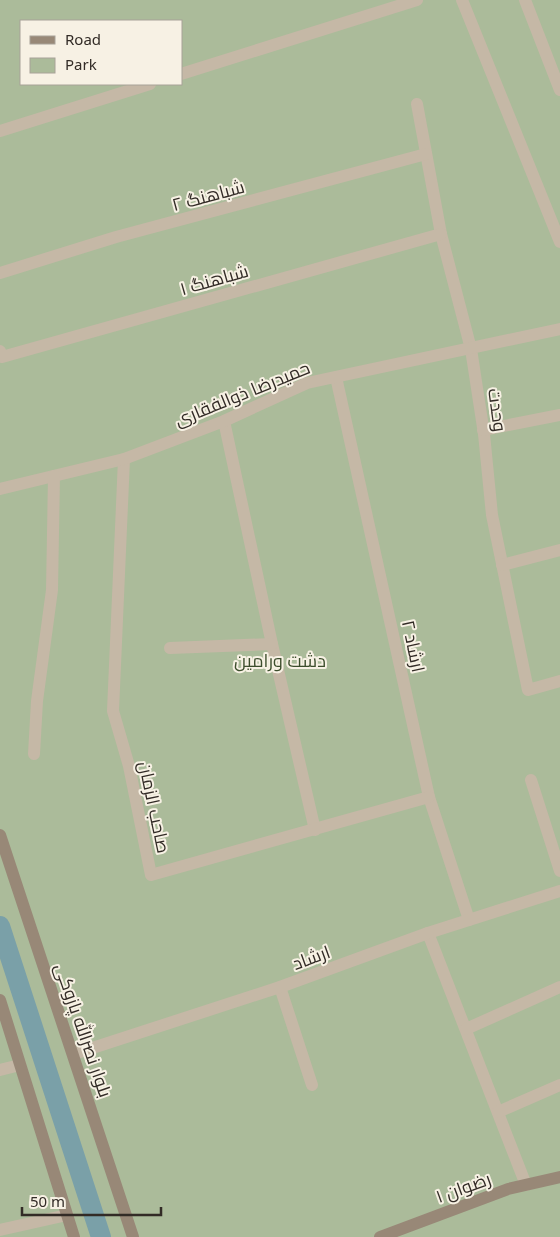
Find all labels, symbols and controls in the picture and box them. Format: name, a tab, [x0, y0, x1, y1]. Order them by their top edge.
legend	[20, 20, 182, 85]
text: Road	[65, 29, 101, 49]
text: Park	[65, 54, 97, 74]
street label: شباهنگ ۲	[169, 174, 247, 216]
street label: شباهنگ ۱	[177, 258, 251, 300]
street label: حمیدرضا ذوالفقاری	[171, 355, 313, 431]
street label: وحدت	[483, 387, 513, 433]
street label: ارشاد ۲	[397, 618, 431, 674]
park label: دشت ورامین	[234, 648, 326, 672]
street label: صاحب الزمان	[134, 759, 176, 855]
street label: ارشاد	[289, 939, 333, 975]
street label: بلوار نصرالله پازوکی	[49, 960, 118, 1101]
street label: رضوان ۱	[432, 1166, 494, 1208]
scale bar	[22, 1184, 161, 1216]
text: 50 m	[30, 1191, 65, 1211]

